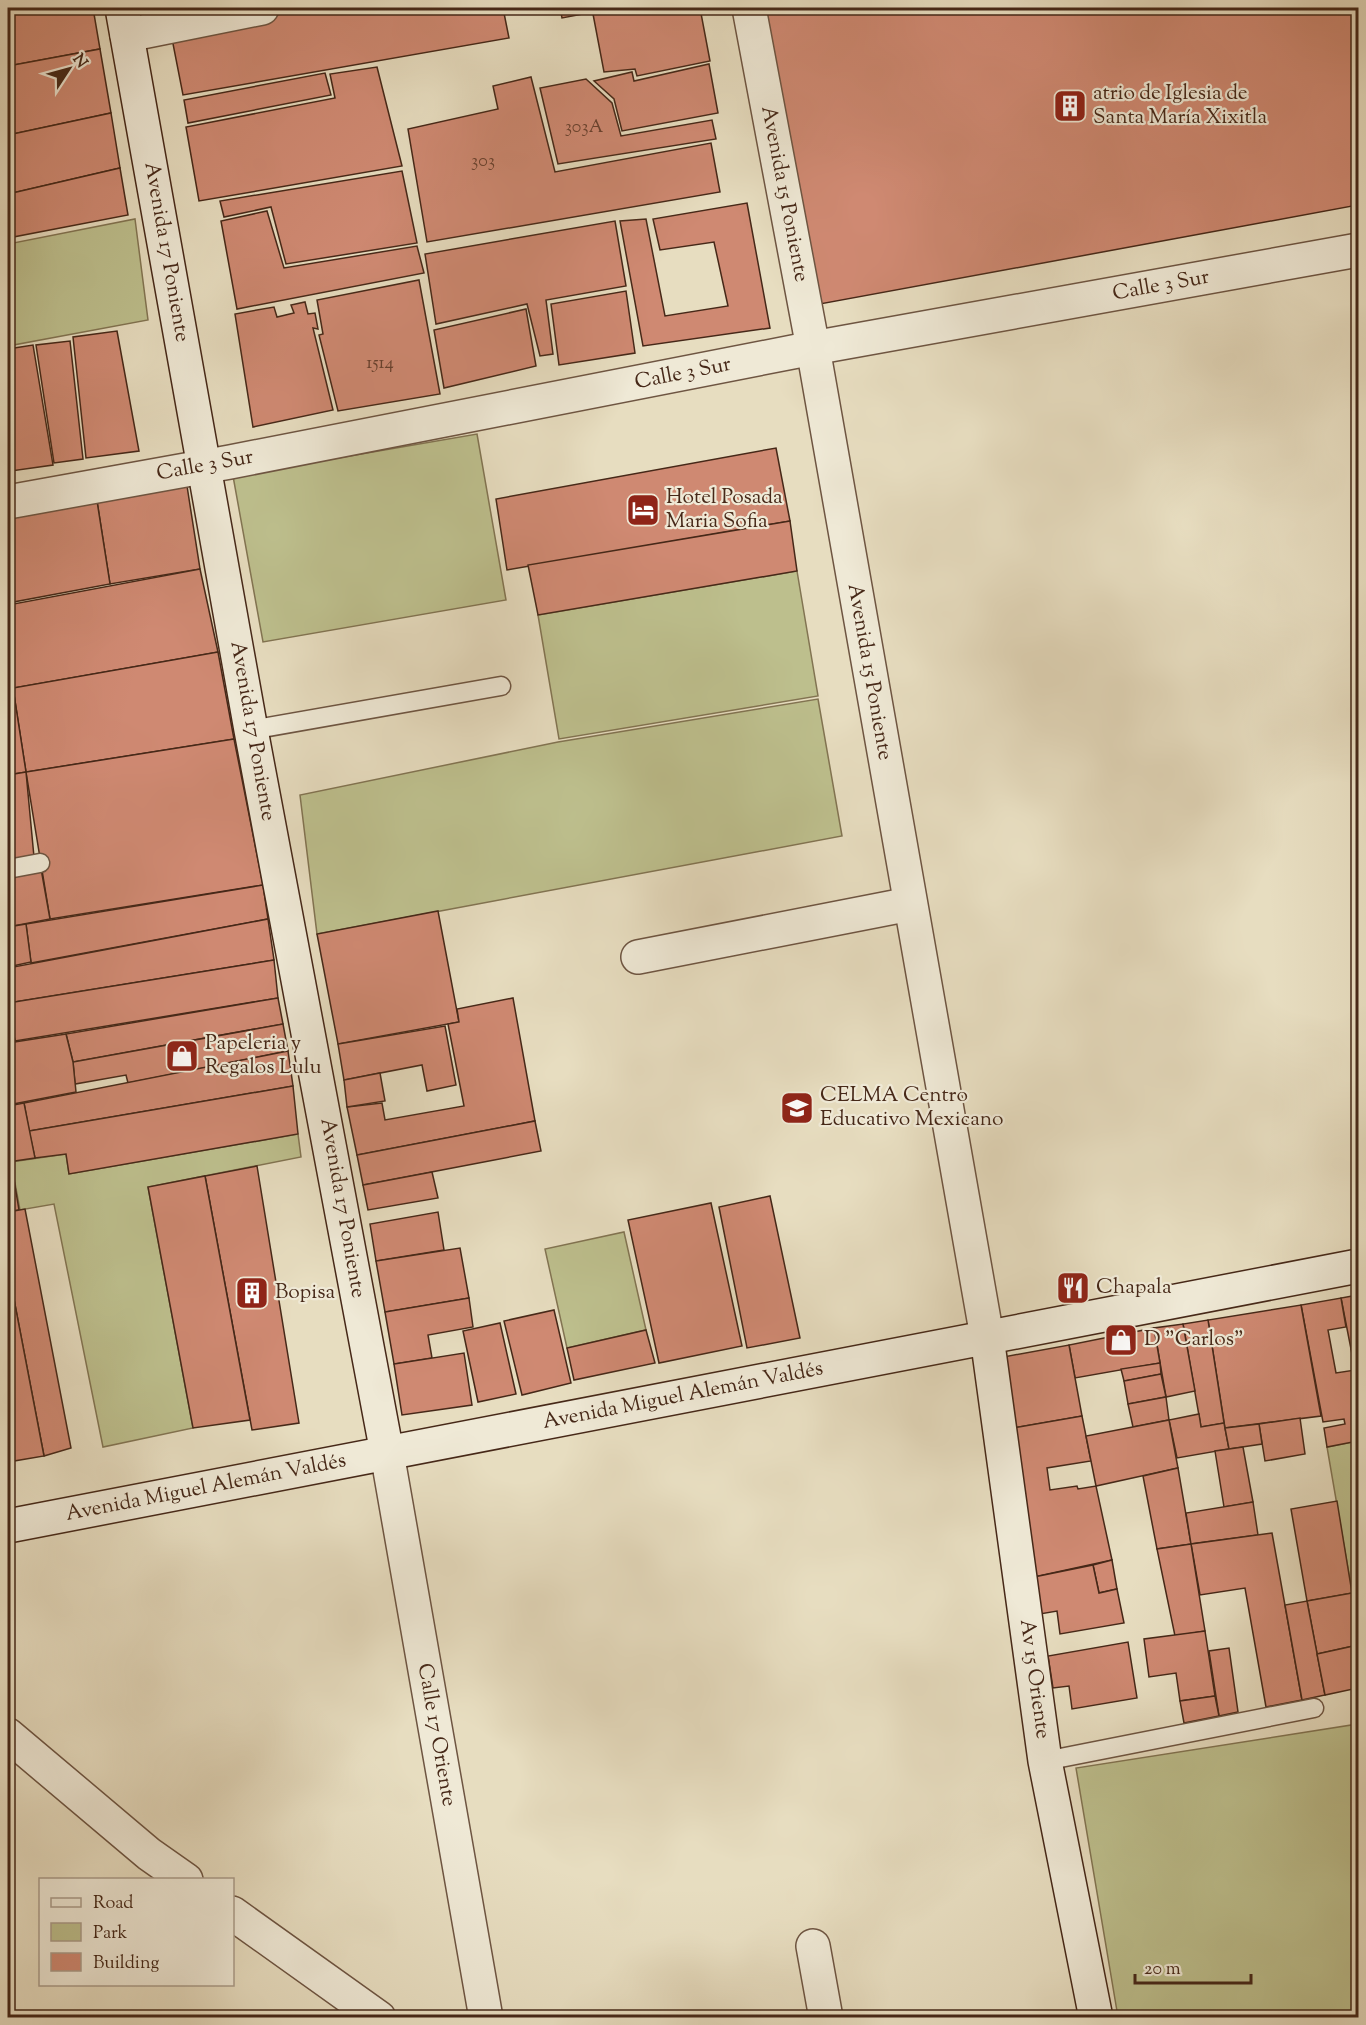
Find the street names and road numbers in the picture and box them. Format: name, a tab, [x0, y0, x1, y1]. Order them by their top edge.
street label: Avenida 15 Poniente	[752, 103, 816, 285]
street label: Avenida 17 Poniente	[135, 160, 197, 344]
street label: Calle 3 Sur	[1110, 263, 1212, 309]
street label: Calle 3 Sur	[632, 350, 734, 398]
street label: Calle 3 Sur	[154, 443, 256, 489]
street label: Avenida 15 Poniente	[839, 581, 899, 763]
street label: Avenida 17 Poniente	[221, 639, 283, 823]
street label: Avenida 17 Poniente	[311, 1116, 373, 1300]
street label: Avenida Miguel Alemán Valdés	[540, 1354, 826, 1438]
street label: Avenida Miguel Alemán Valdés	[63, 1446, 349, 1530]
street label: Av 15 Oriente	[1011, 1617, 1057, 1741]
street label: Calle 17 Oriente	[409, 1661, 463, 1809]

